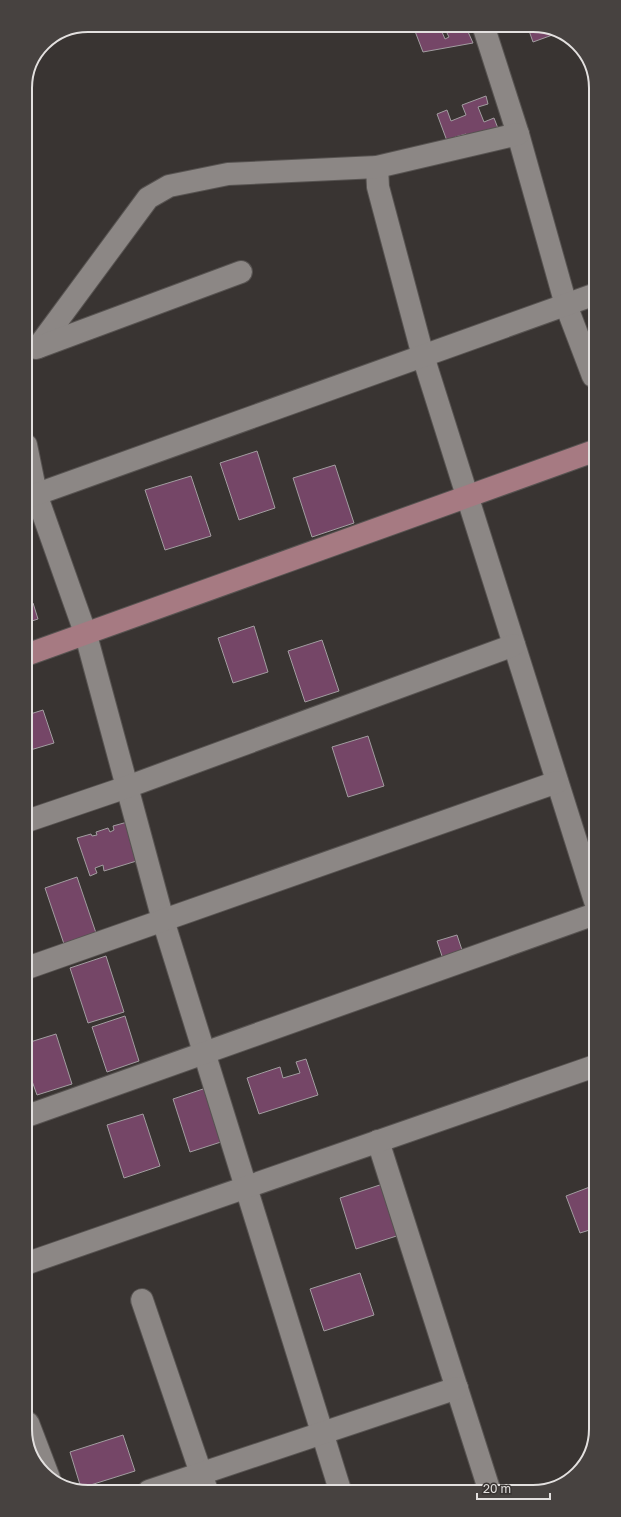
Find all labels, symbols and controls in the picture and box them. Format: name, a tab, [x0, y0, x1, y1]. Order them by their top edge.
scale bar	[477, 1475, 550, 1501]
text: 20 m	[483, 1481, 511, 1496]

